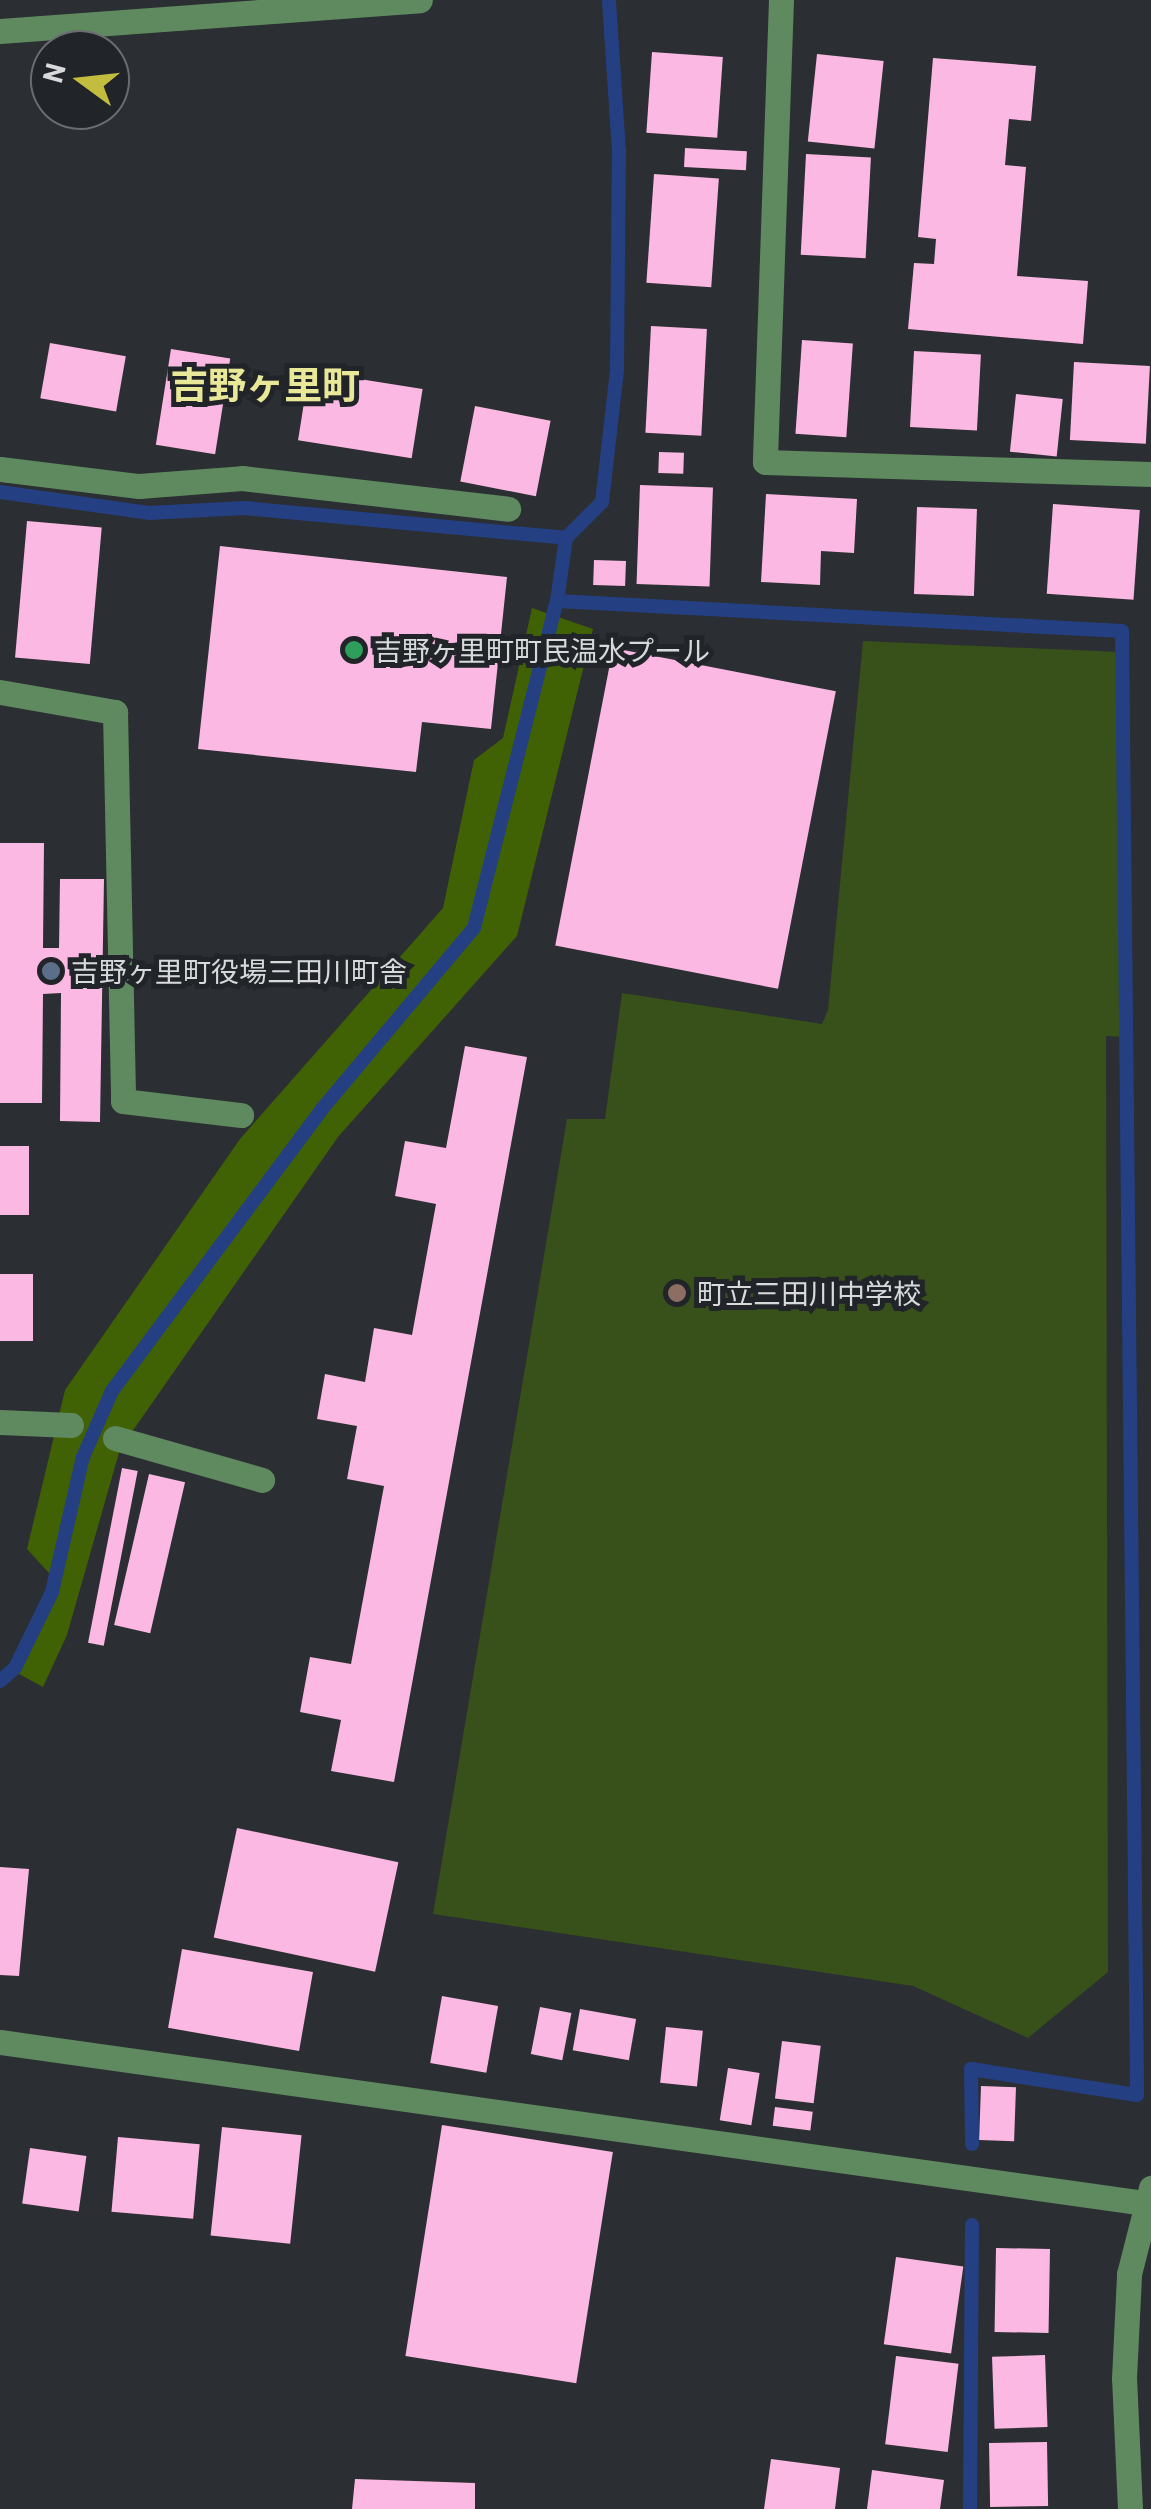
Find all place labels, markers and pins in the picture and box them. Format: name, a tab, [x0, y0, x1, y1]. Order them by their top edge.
place label: 吉野ヶ里町町民温水プール	[374, 633, 710, 667]
marker: 吉野ヶ里町町民温水プール	[343, 639, 365, 661]
place label: 吉野ヶ里町役場三田川町舎	[71, 954, 407, 988]
marker: 吉野ヶ里町役場三田川町舎	[40, 960, 62, 982]
place label: 町立三田川中学校	[697, 1276, 921, 1310]
marker: 町立三田川中学校	[666, 1282, 688, 1304]

